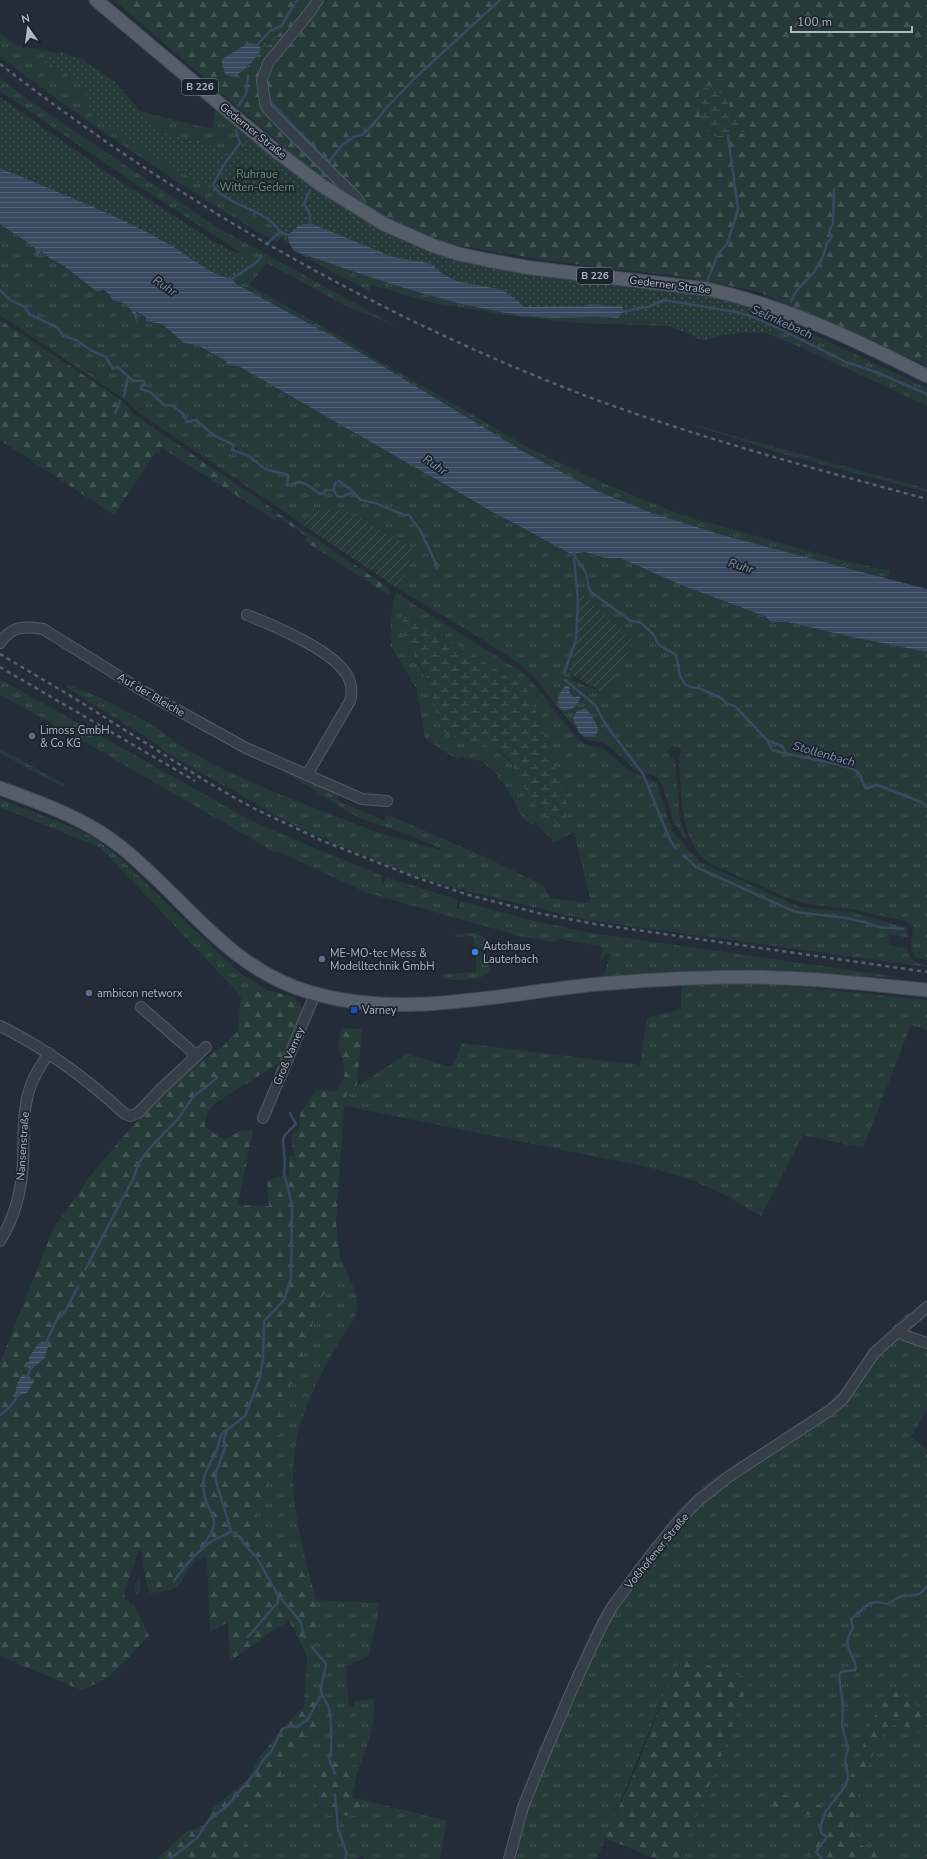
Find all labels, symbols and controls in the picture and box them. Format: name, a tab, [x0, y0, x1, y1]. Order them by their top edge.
north arrow	[8, 8, 48, 48]
scale bar	[791, 8, 912, 34]
text: N	[20, 11, 32, 27]
text: 100 m	[797, 14, 832, 30]
road number: B 226	[182, 79, 218, 95]
street label: Gederner Straße	[216, 99, 290, 163]
park label: Ruhraue Witten-Gedern	[219, 167, 295, 195]
road number: B 226	[577, 268, 613, 284]
water label: Ruhr	[150, 272, 181, 300]
street label: Gederner Straße	[628, 273, 712, 297]
water label: Selmkebach	[749, 301, 815, 343]
water label: Ruhr	[420, 451, 451, 479]
water label: Ruhr	[726, 555, 756, 578]
street label: Auf der Bleiche	[114, 670, 188, 721]
place label: Limoss GmbH & Co KG	[40, 723, 110, 751]
marker: Limoss GmbH & Co KG	[27, 731, 37, 741]
water label: Stollenbach	[791, 737, 857, 771]
place label: Autohaus Lauterbach	[483, 939, 538, 967]
place label: ME-MO-tec Mess & Modelltechnik GmbH	[330, 946, 435, 974]
marker: Autohaus Lauterbach	[470, 947, 480, 957]
marker: ME-MO-tec Mess & Modelltechnik GmbH	[317, 954, 327, 964]
place label: ambicon networx	[97, 986, 183, 1001]
marker: ambicon networx	[84, 988, 94, 998]
place label: Varney	[361, 1003, 397, 1018]
marker: Varney	[349, 1005, 359, 1015]
street label: Groß Varney	[270, 1024, 308, 1087]
street label: Nansenstraße	[13, 1111, 33, 1181]
street label: Voßhöfener Straße	[621, 1510, 692, 1593]

